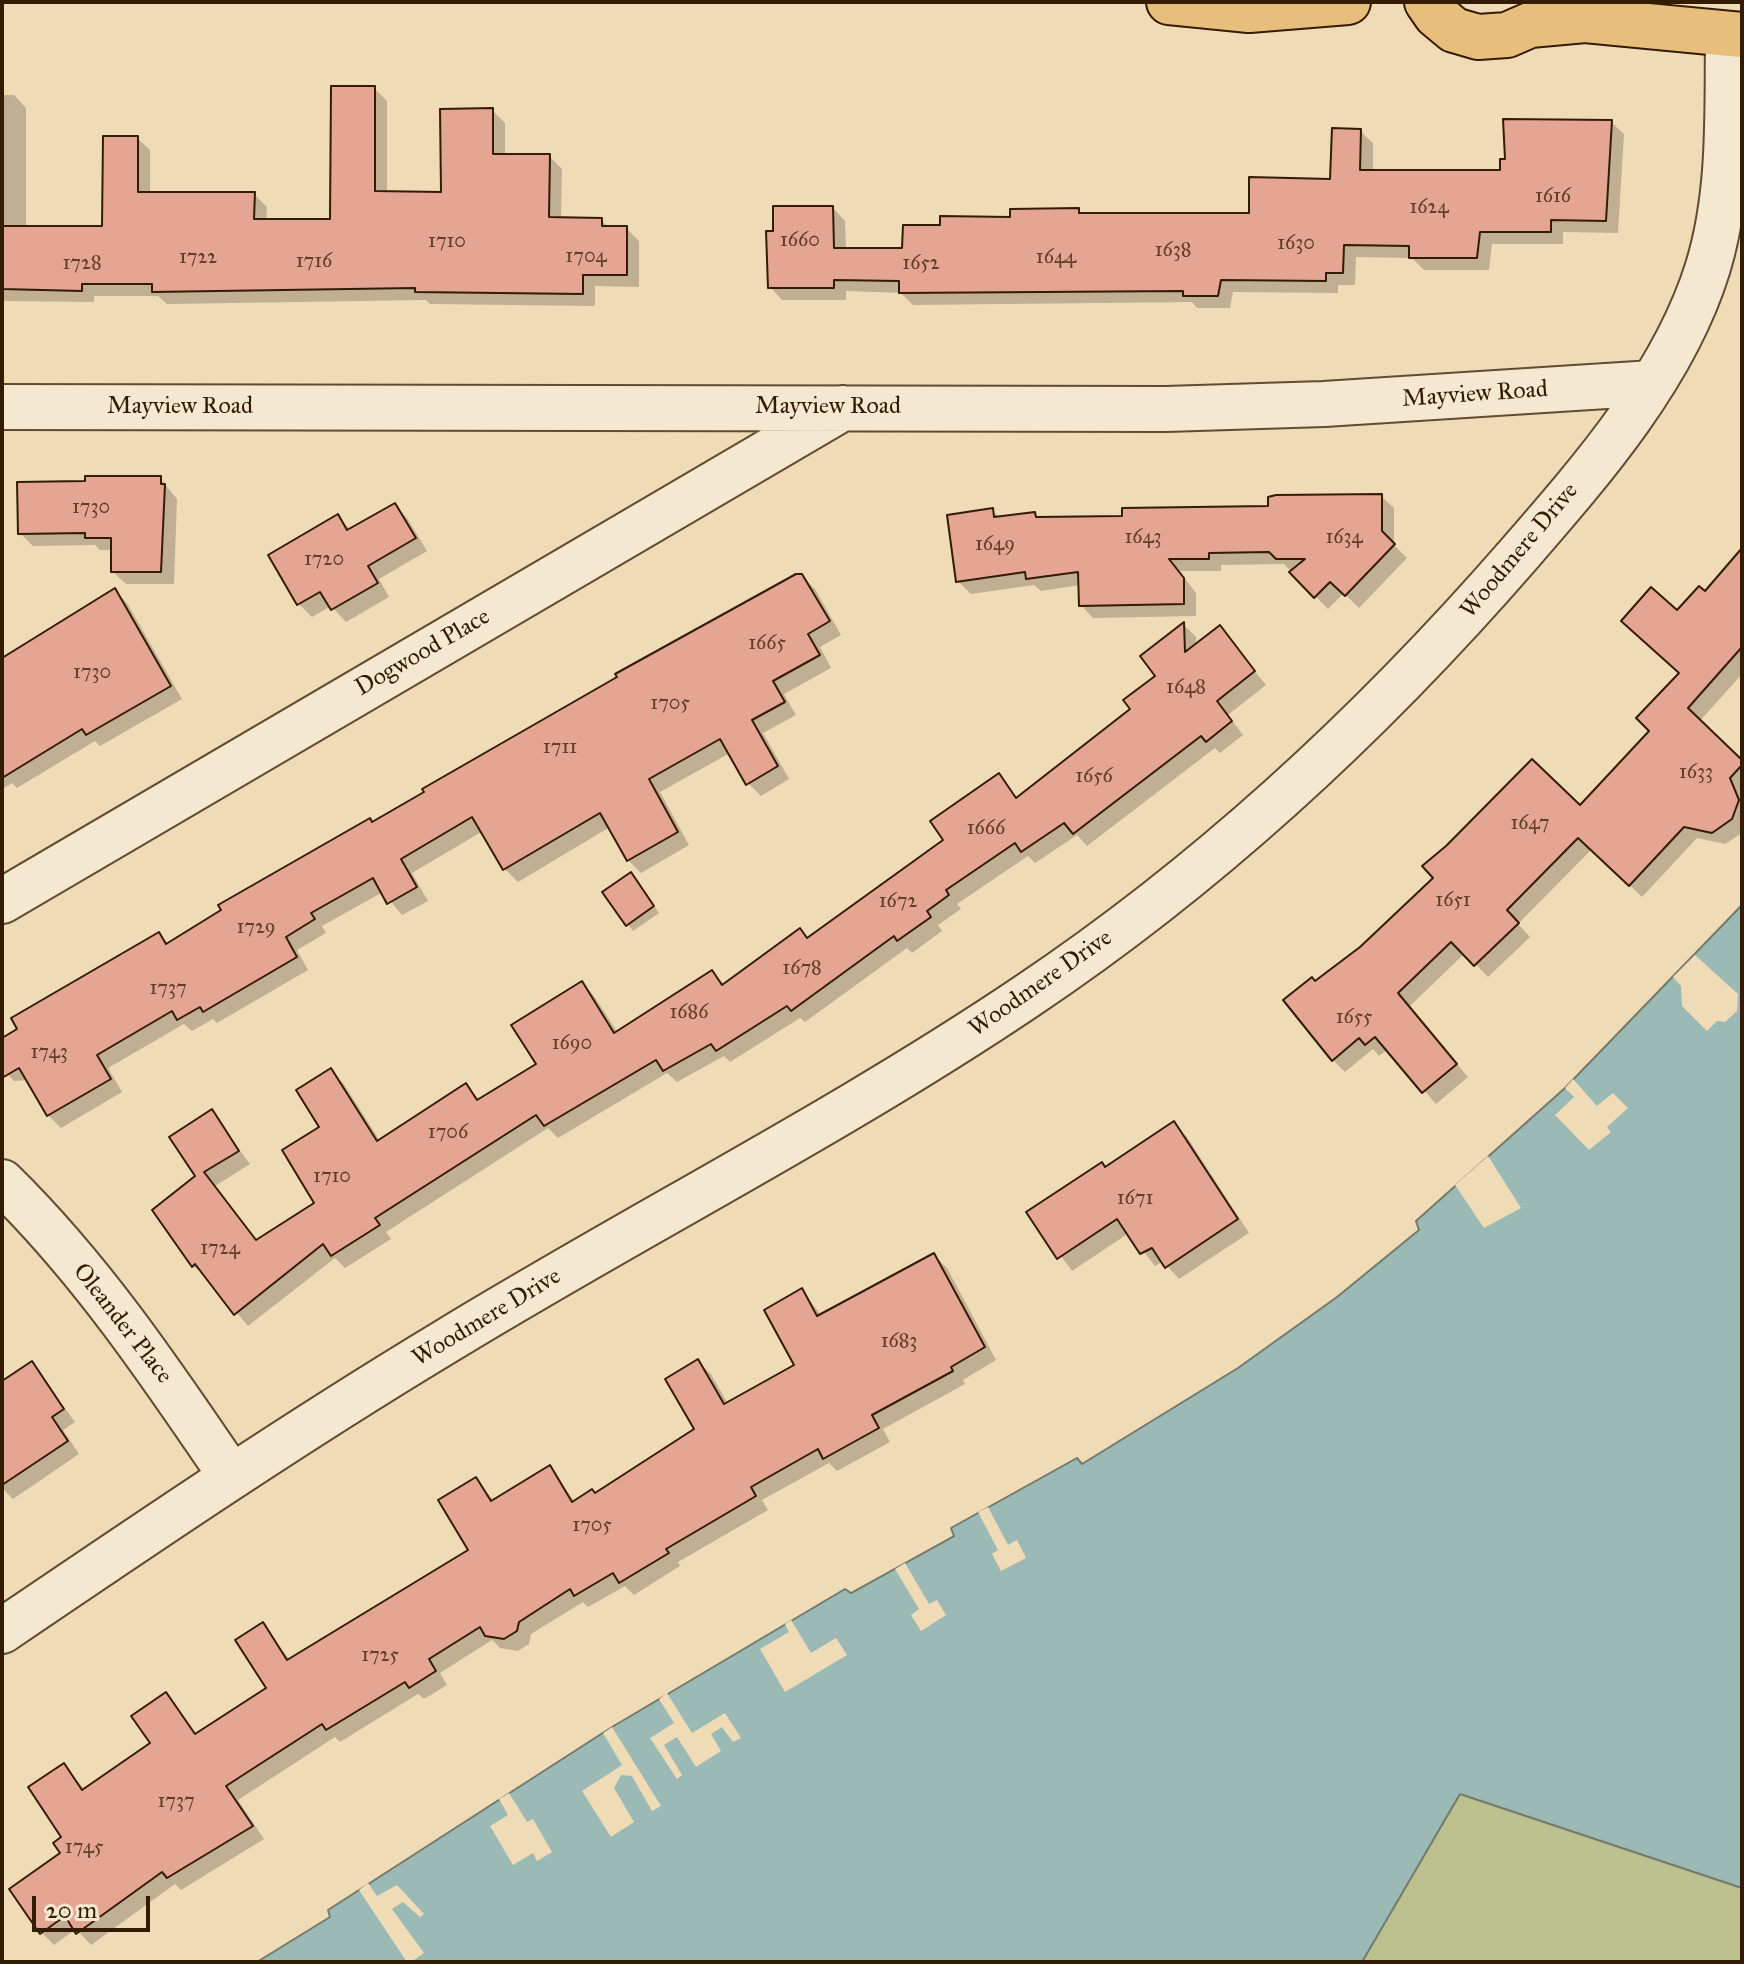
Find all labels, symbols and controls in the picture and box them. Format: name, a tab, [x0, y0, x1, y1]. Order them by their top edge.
house number: 1616	[1535, 185, 1571, 209]
house number: 1624	[1409, 196, 1449, 220]
house number: 1660	[780, 229, 820, 253]
house number: 1710	[428, 230, 466, 254]
house number: 1630	[1277, 232, 1315, 256]
house number: 1638	[1155, 239, 1191, 263]
house number: 1704	[565, 245, 607, 269]
house number: 1722	[179, 246, 217, 270]
house number: 1644	[1036, 246, 1076, 270]
house number: 1716	[296, 250, 332, 274]
house number: 1728	[62, 252, 102, 276]
house number: 1652	[902, 252, 940, 276]
street label: Mayview Road	[1401, 376, 1549, 414]
street label: Mayview Road	[107, 393, 253, 421]
street label: Mayview Road	[755, 393, 901, 421]
street label: Woodmere Drive	[1455, 477, 1585, 625]
house number: 1730	[72, 496, 110, 520]
house number: 1643	[1124, 526, 1162, 550]
house number: 1634	[1325, 526, 1363, 550]
house number: 1649	[975, 533, 1015, 557]
house number: 1720	[304, 548, 344, 572]
street label: Dogwood Place	[351, 603, 495, 703]
house number: 1665	[748, 632, 786, 656]
house number: 1730	[73, 661, 111, 685]
house number: 1648	[1166, 676, 1206, 700]
house number: 1705	[650, 692, 690, 716]
house number: 1711	[543, 736, 577, 760]
house number: 1633	[1679, 761, 1713, 785]
house number: 1656	[1075, 765, 1113, 789]
house number: 1647	[1510, 812, 1550, 836]
house number: 1666	[967, 817, 1005, 841]
house number: 1651	[1435, 889, 1471, 913]
house number: 1672	[879, 890, 917, 914]
house number: 1729	[236, 916, 276, 940]
street label: Woodmere Drive	[964, 924, 1118, 1044]
house number: 1678	[782, 957, 822, 981]
house number: 1737	[149, 977, 187, 1001]
house number: 1686	[670, 1001, 708, 1025]
house number: 1655	[1336, 1006, 1372, 1030]
house number: 1690	[552, 1032, 592, 1056]
house number: 1743	[30, 1041, 68, 1065]
house number: 1706	[428, 1121, 468, 1145]
house number: 1710	[313, 1165, 351, 1189]
house number: 1671	[1117, 1187, 1153, 1211]
house number: 1724	[200, 1237, 240, 1261]
street label: Oleander Place	[66, 1258, 178, 1390]
street label: Woodmere Drive	[408, 1262, 566, 1374]
house number: 1683	[881, 1330, 917, 1354]
house number: 1705	[572, 1514, 612, 1538]
house number: 1725	[361, 1644, 399, 1668]
house number: 1737	[157, 1790, 195, 1814]
house number: 1745	[65, 1836, 103, 1860]
scale bar	[36, 1880, 154, 1930]
text: 20 m	[46, 1895, 97, 1925]

